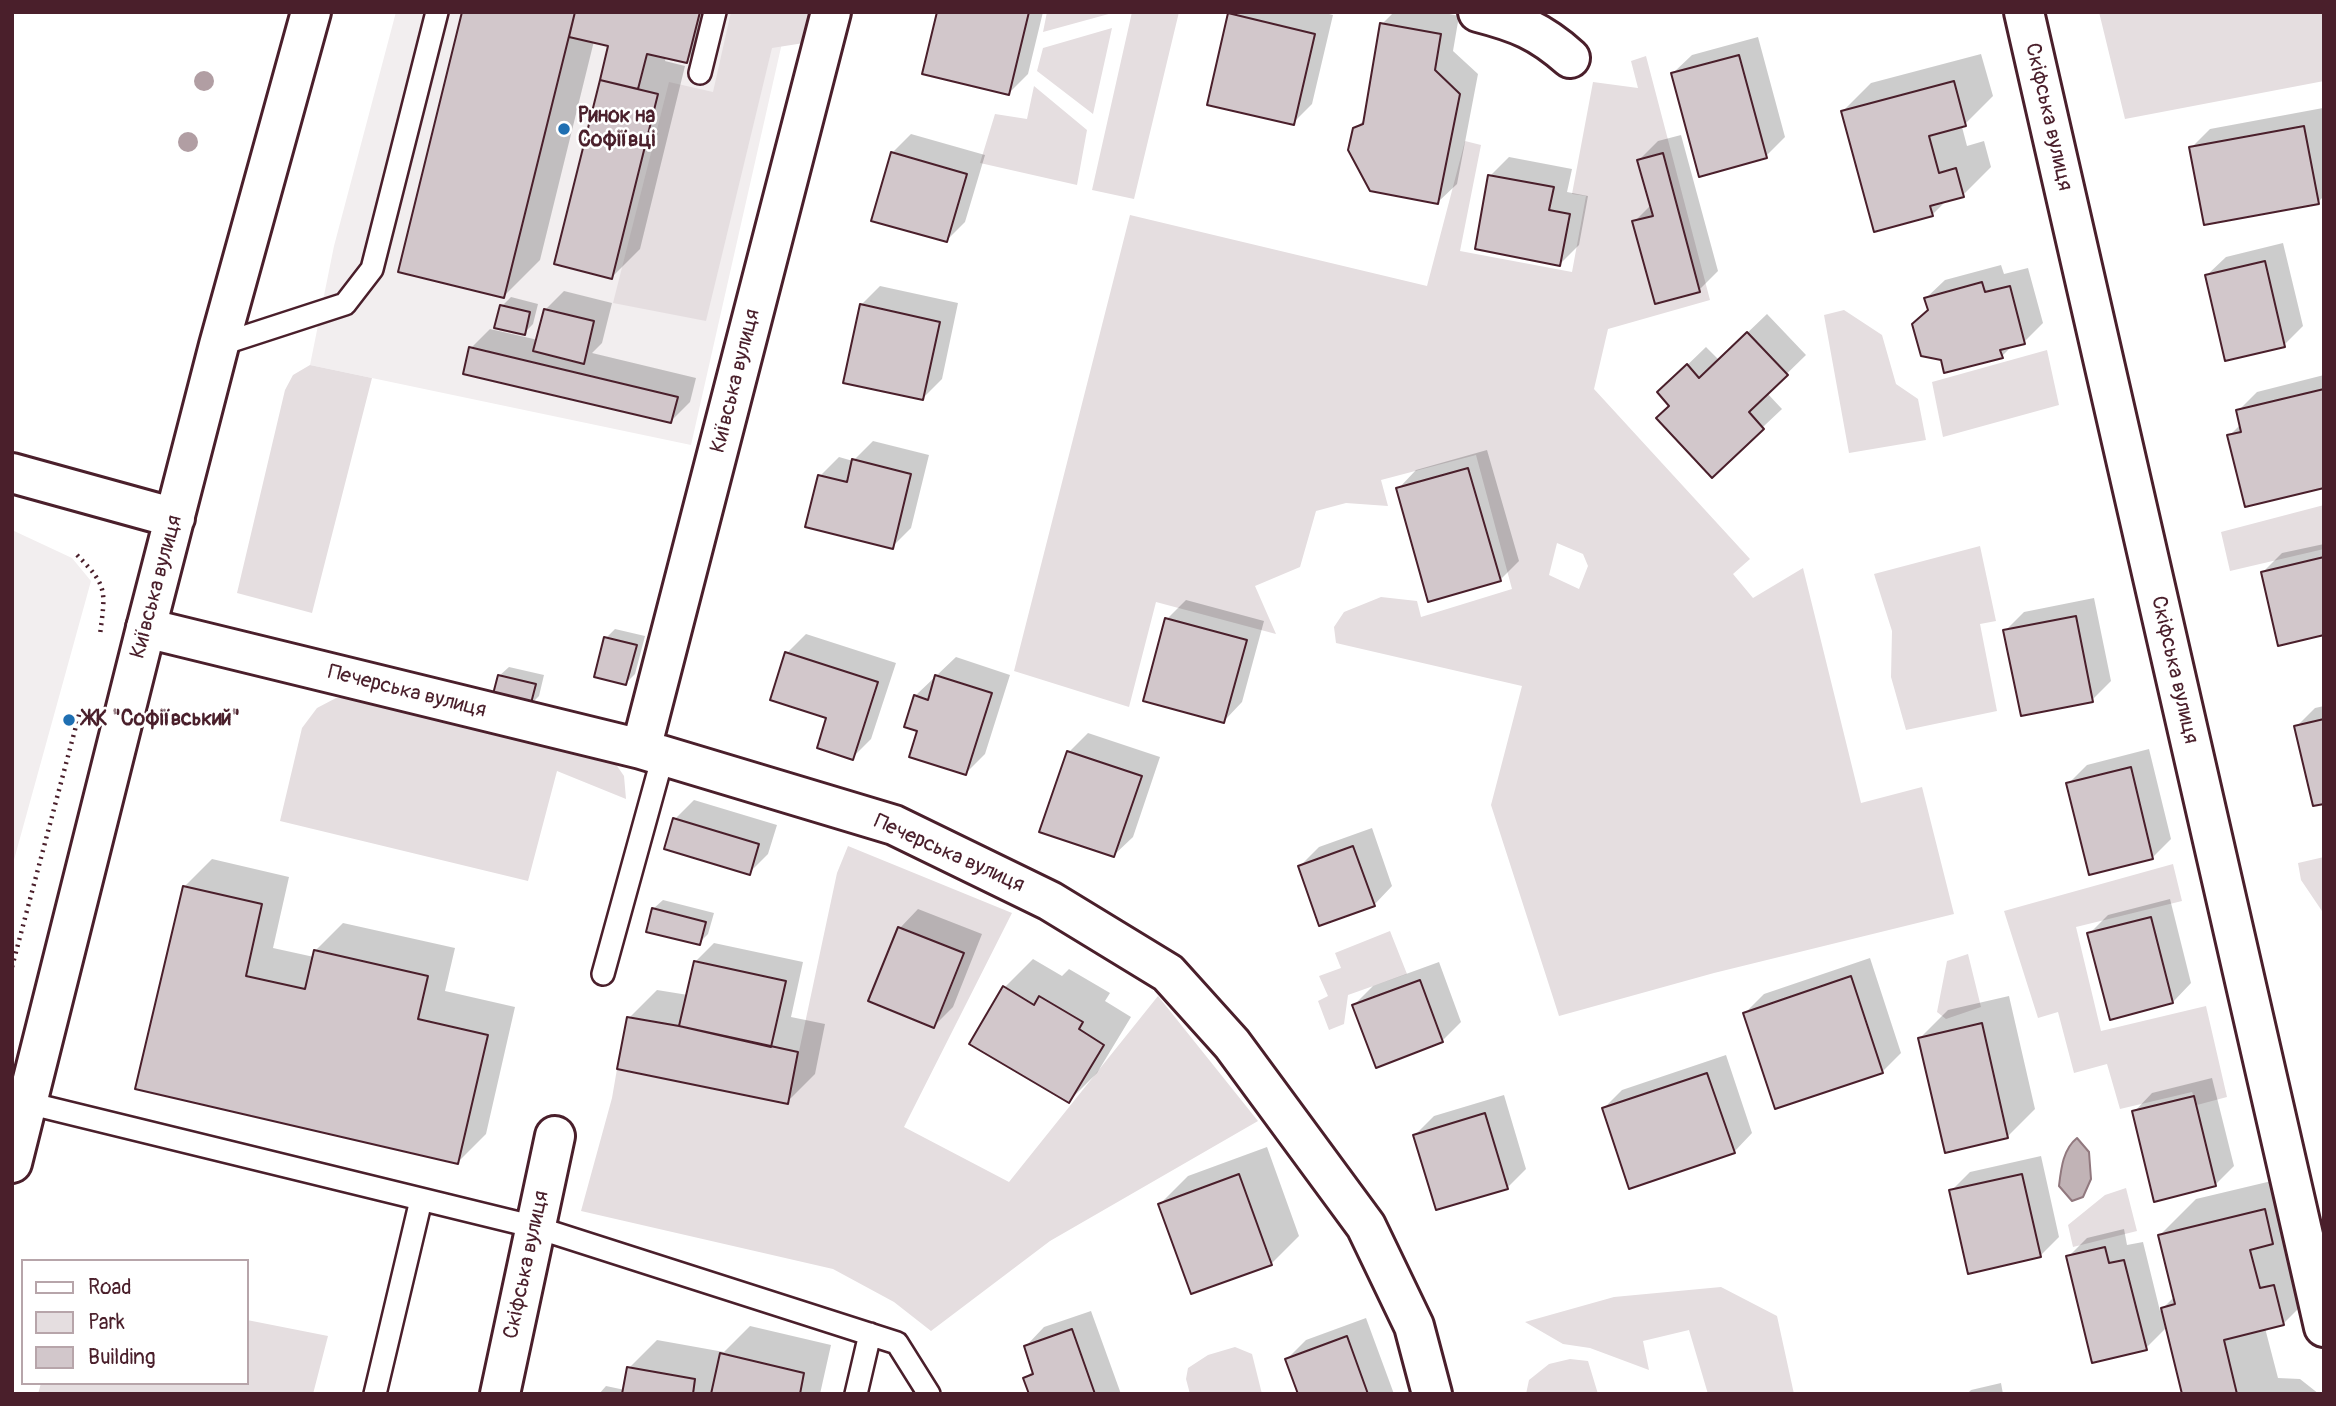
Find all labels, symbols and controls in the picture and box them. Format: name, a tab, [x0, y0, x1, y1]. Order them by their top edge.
street label: Скіфська вулиця	[2019, 41, 2077, 193]
place label: Ринок на Софіївці	[578, 104, 655, 154]
marker: Ринок на Софіївці	[556, 121, 572, 137]
street label: Київська вулиця	[706, 307, 766, 455]
street label: Київська вулиця	[126, 513, 188, 661]
street label: Скіфська вулиця	[2145, 594, 2203, 746]
street label: Печерська вулиця	[325, 660, 489, 724]
place label: ЖК "Софіївський"	[83, 707, 240, 733]
marker: ЖК "Софіївський"	[61, 712, 77, 728]
street label: Печерська вулиця	[870, 810, 1028, 898]
street label: Скіфська вулиця	[499, 1189, 555, 1341]
legend	[21, 1259, 248, 1385]
text: Road	[88, 1274, 132, 1301]
text: Park	[88, 1309, 125, 1336]
text: Building	[88, 1344, 155, 1371]

